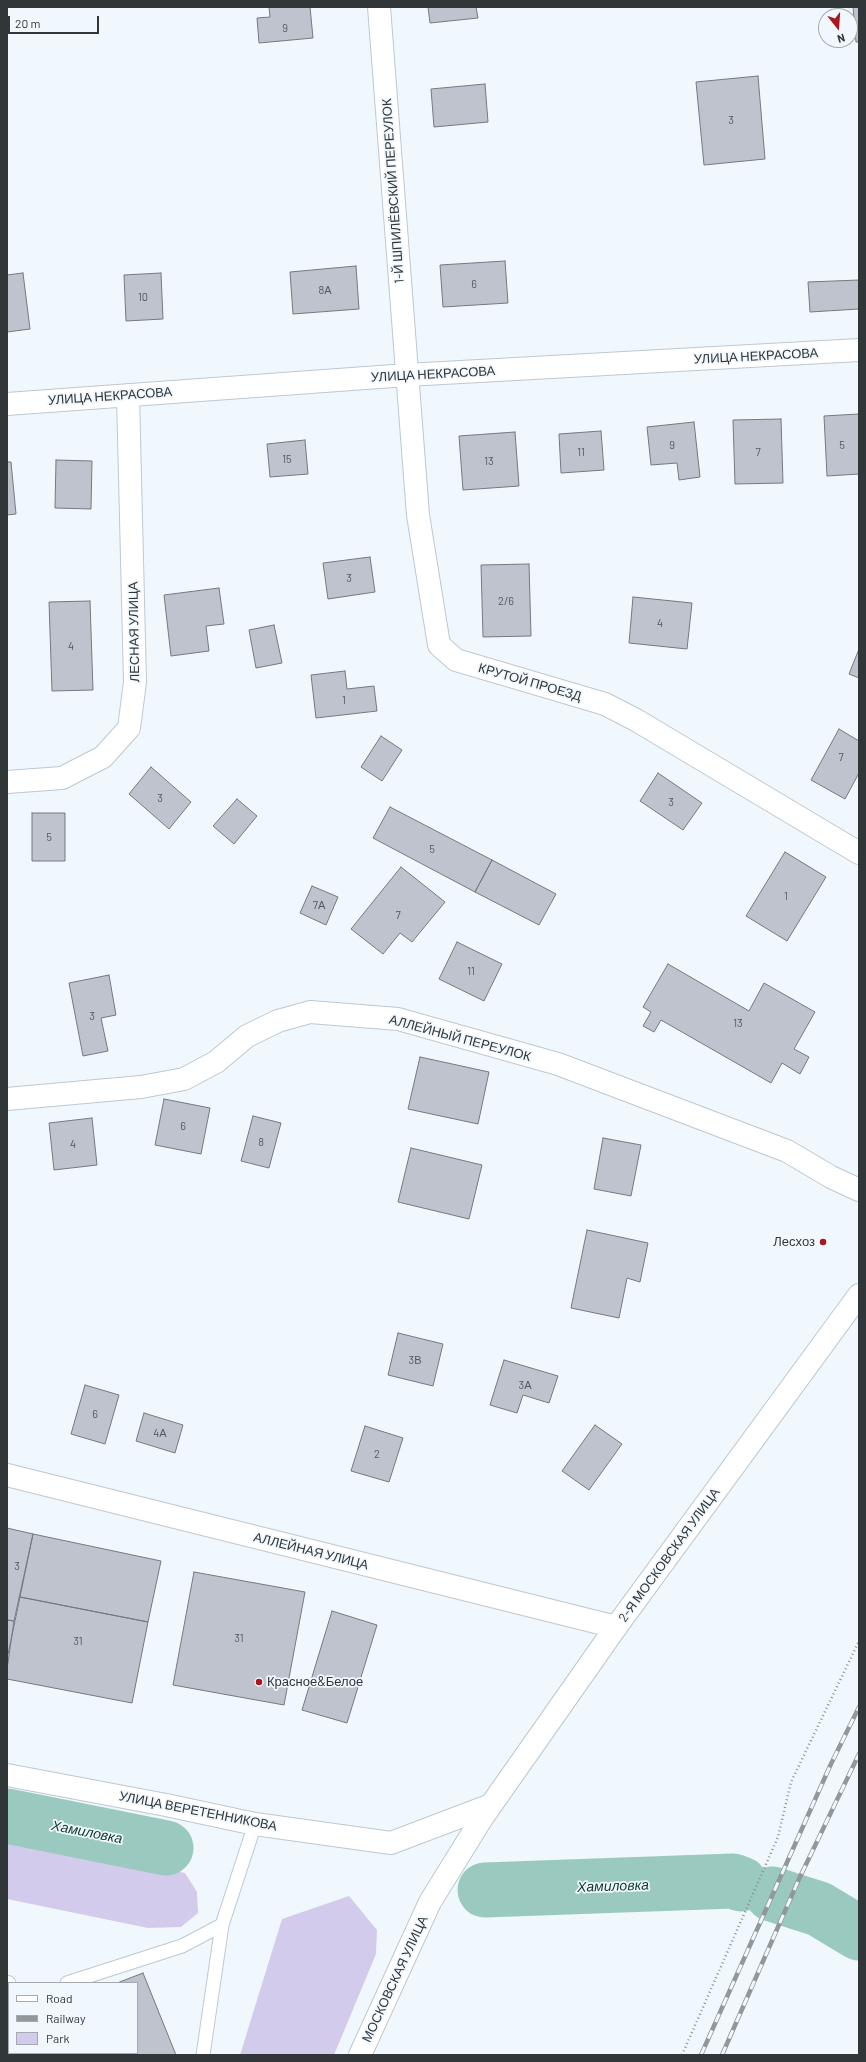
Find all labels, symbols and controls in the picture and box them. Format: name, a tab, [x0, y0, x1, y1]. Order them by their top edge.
scale bar	[10, 8, 101, 34]
north arrow	[818, 8, 858, 48]
text: 20 m	[15, 16, 41, 30]
house number: 9	[282, 21, 288, 35]
text: N	[836, 32, 847, 46]
street label: 1-Й ШПИЛЁВСКИЙ ПЕРЕУЛОК	[379, 98, 407, 284]
house number: 3	[728, 113, 734, 127]
house number: 6	[471, 277, 477, 291]
house number: 8А	[318, 283, 332, 297]
house number: 10	[138, 290, 148, 304]
street label: УЛИЦА НЕКРАСОВА	[693, 345, 819, 367]
street label: УЛИЦА НЕКРАСОВА	[370, 363, 496, 385]
street label: УЛИЦА НЕКРАСОВА	[47, 384, 173, 408]
house number: 9	[669, 438, 675, 452]
house number: 5	[839, 438, 845, 452]
house number: 11	[577, 445, 585, 459]
house number: 7	[755, 445, 761, 459]
house number: 15	[282, 452, 292, 466]
house number: 13	[484, 454, 494, 468]
house number: 3	[346, 571, 352, 585]
street label: ЛЕСНАЯ УЛИЦА	[125, 582, 143, 682]
house number: 2/6	[498, 594, 514, 608]
house number: 4	[657, 616, 663, 630]
house number: 4	[68, 639, 74, 653]
street label: КРУТОЙ ПРОЕЗД	[477, 660, 583, 704]
house number: 1	[342, 693, 346, 707]
house number: 7	[838, 750, 844, 764]
house number: 3	[157, 791, 163, 805]
house number: 3	[668, 795, 674, 809]
house number: 5	[46, 830, 52, 844]
house number: 5	[429, 842, 435, 856]
house number: 1	[784, 889, 788, 903]
house number: 7А	[313, 898, 325, 912]
house number: 7	[395, 908, 401, 922]
house number: 11	[467, 964, 475, 978]
house number: 3	[89, 1009, 95, 1023]
street label: АЛЛЕЙНЫЙ ПЕРЕУЛОК	[387, 1012, 533, 1064]
house number: 13	[733, 1016, 743, 1030]
house number: 6	[180, 1119, 186, 1133]
house number: 8	[258, 1135, 264, 1149]
house number: 4	[70, 1137, 76, 1151]
place label: Лесхоз	[773, 1234, 815, 1250]
marker: Лесхоз	[818, 1237, 828, 1247]
house number: 3В	[408, 1353, 422, 1367]
house number: 3А	[518, 1378, 532, 1392]
house number: 6	[92, 1407, 98, 1421]
house number: 4А	[153, 1426, 167, 1440]
house number: 2	[374, 1447, 380, 1461]
street label: 2-Я МОСКОВСКАЯ УЛИЦА	[615, 1485, 723, 1625]
street label: АЛЛЕЙНАЯ УЛИЦА	[252, 1529, 370, 1573]
house number: 3	[14, 1559, 20, 1573]
house number: 31	[234, 1631, 244, 1645]
house number: 31	[73, 1634, 83, 1648]
place label: Красное&Белое	[267, 1674, 363, 1690]
marker: Красное&Белое	[254, 1677, 264, 1687]
street label: УЛИЦА ВЕРЕТЕННИКОВА	[118, 1788, 278, 1834]
water label: Хамиловка	[50, 1817, 124, 1847]
water label: Хамиловка	[577, 1876, 649, 1896]
street label: МОСКОВСКАЯ УЛИЦА	[359, 1913, 431, 2045]
legend	[8, 1982, 138, 2054]
text: Road	[46, 1991, 73, 2005]
text: Railway	[46, 2011, 85, 2025]
text: Park	[46, 2031, 70, 2045]

